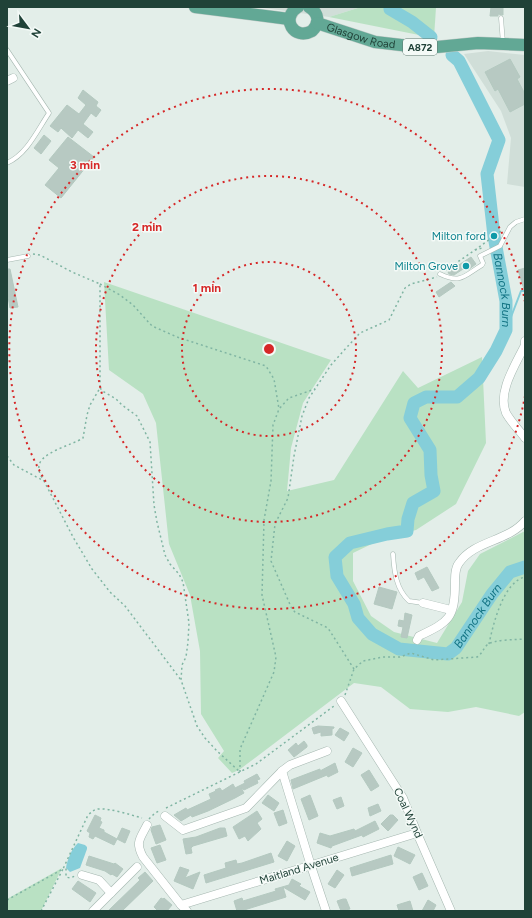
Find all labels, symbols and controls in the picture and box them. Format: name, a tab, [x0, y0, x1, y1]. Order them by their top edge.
north arrow	[8, 8, 48, 48]
street label: Glasgow Road	[325, 20, 396, 51]
text: N	[28, 26, 44, 40]
road number: A872	[403, 39, 437, 55]
text: 3 min	[70, 158, 100, 172]
text: 2 min	[132, 220, 162, 234]
place label: Milton ford	[432, 230, 486, 243]
marker: Milton ford	[489, 231, 499, 241]
water label: Bannock Burn	[490, 252, 513, 327]
place label: Milton Grove	[394, 260, 458, 273]
marker: Milton Grove	[461, 261, 471, 271]
text: 1 min	[193, 281, 221, 295]
centre of rings	[262, 342, 276, 356]
water label: Bannock Burn	[451, 581, 505, 651]
street label: Coal Wynd	[391, 786, 425, 840]
street label: Maitland Avenue	[258, 851, 340, 887]

